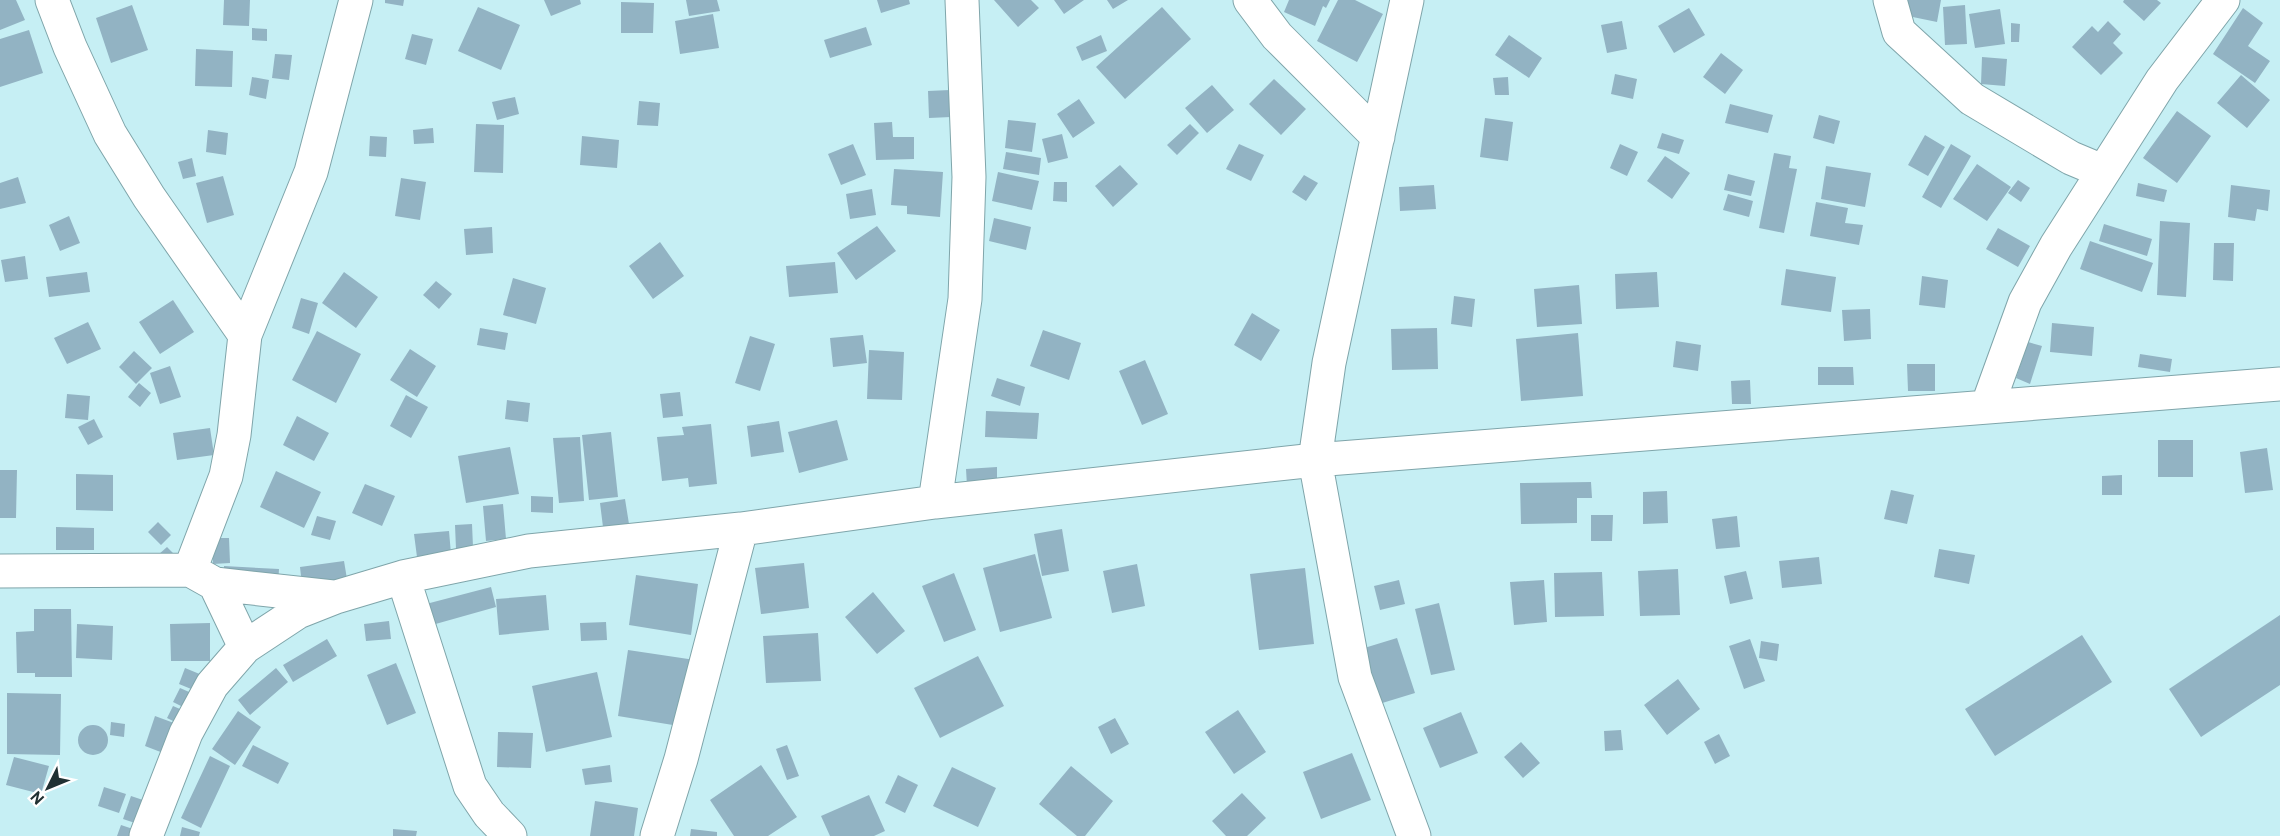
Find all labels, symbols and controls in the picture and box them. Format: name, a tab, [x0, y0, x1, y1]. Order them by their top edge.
north arrow	[18, 758, 78, 818]
text: N	[27, 786, 50, 808]

